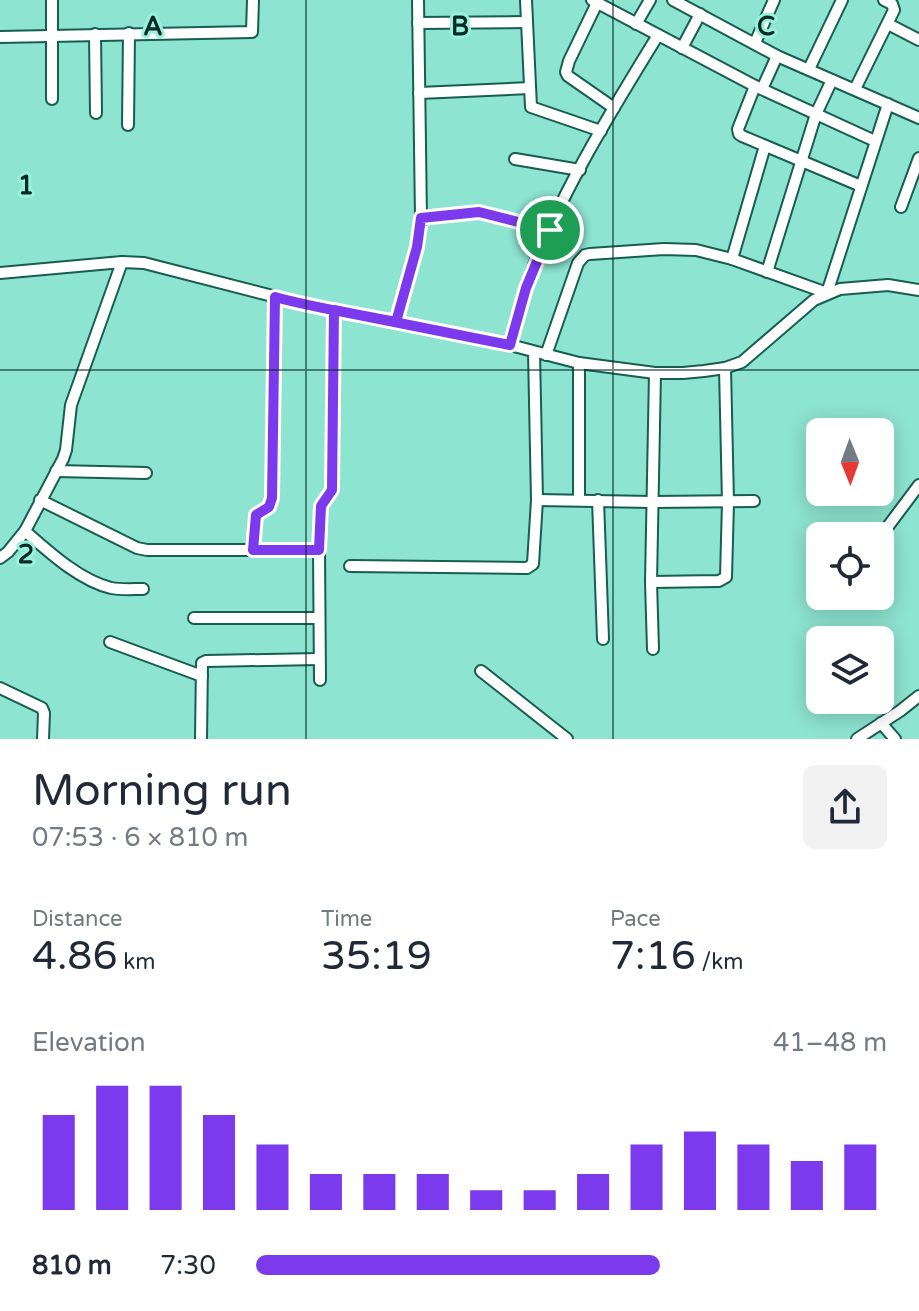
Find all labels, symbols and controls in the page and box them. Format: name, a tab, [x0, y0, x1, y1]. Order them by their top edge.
text: A	[143, 11, 163, 42]
text: B	[451, 11, 469, 42]
text: C	[757, 11, 775, 42]
text: 1	[18, 170, 34, 201]
pin	[516, 196, 584, 264]
icon: arrive	[528, 208, 572, 252]
north arrow	[806, 418, 894, 506]
map controls	[806, 418, 894, 714]
button: locate	[806, 522, 894, 610]
text: 2	[18, 539, 34, 570]
button: layers	[806, 626, 894, 714]
text: Morning run	[32, 765, 292, 818]
button: share	[803, 765, 887, 849]
text: 07:53 · 6 × 810 m	[32, 822, 248, 853]
text: Distance	[32, 906, 123, 932]
text: Time	[321, 906, 372, 932]
text: Pace	[610, 906, 661, 932]
text: 4.86	[32, 932, 118, 980]
text: 35:19	[321, 932, 432, 980]
text: 7:16	[610, 932, 696, 980]
text: km	[118, 949, 155, 975]
text: /km	[696, 949, 743, 975]
text: Elevation	[32, 1027, 146, 1058]
text: 41–48 m	[773, 1027, 887, 1058]
text: 810 m	[32, 1250, 112, 1281]
text: 7:30	[160, 1250, 216, 1281]

